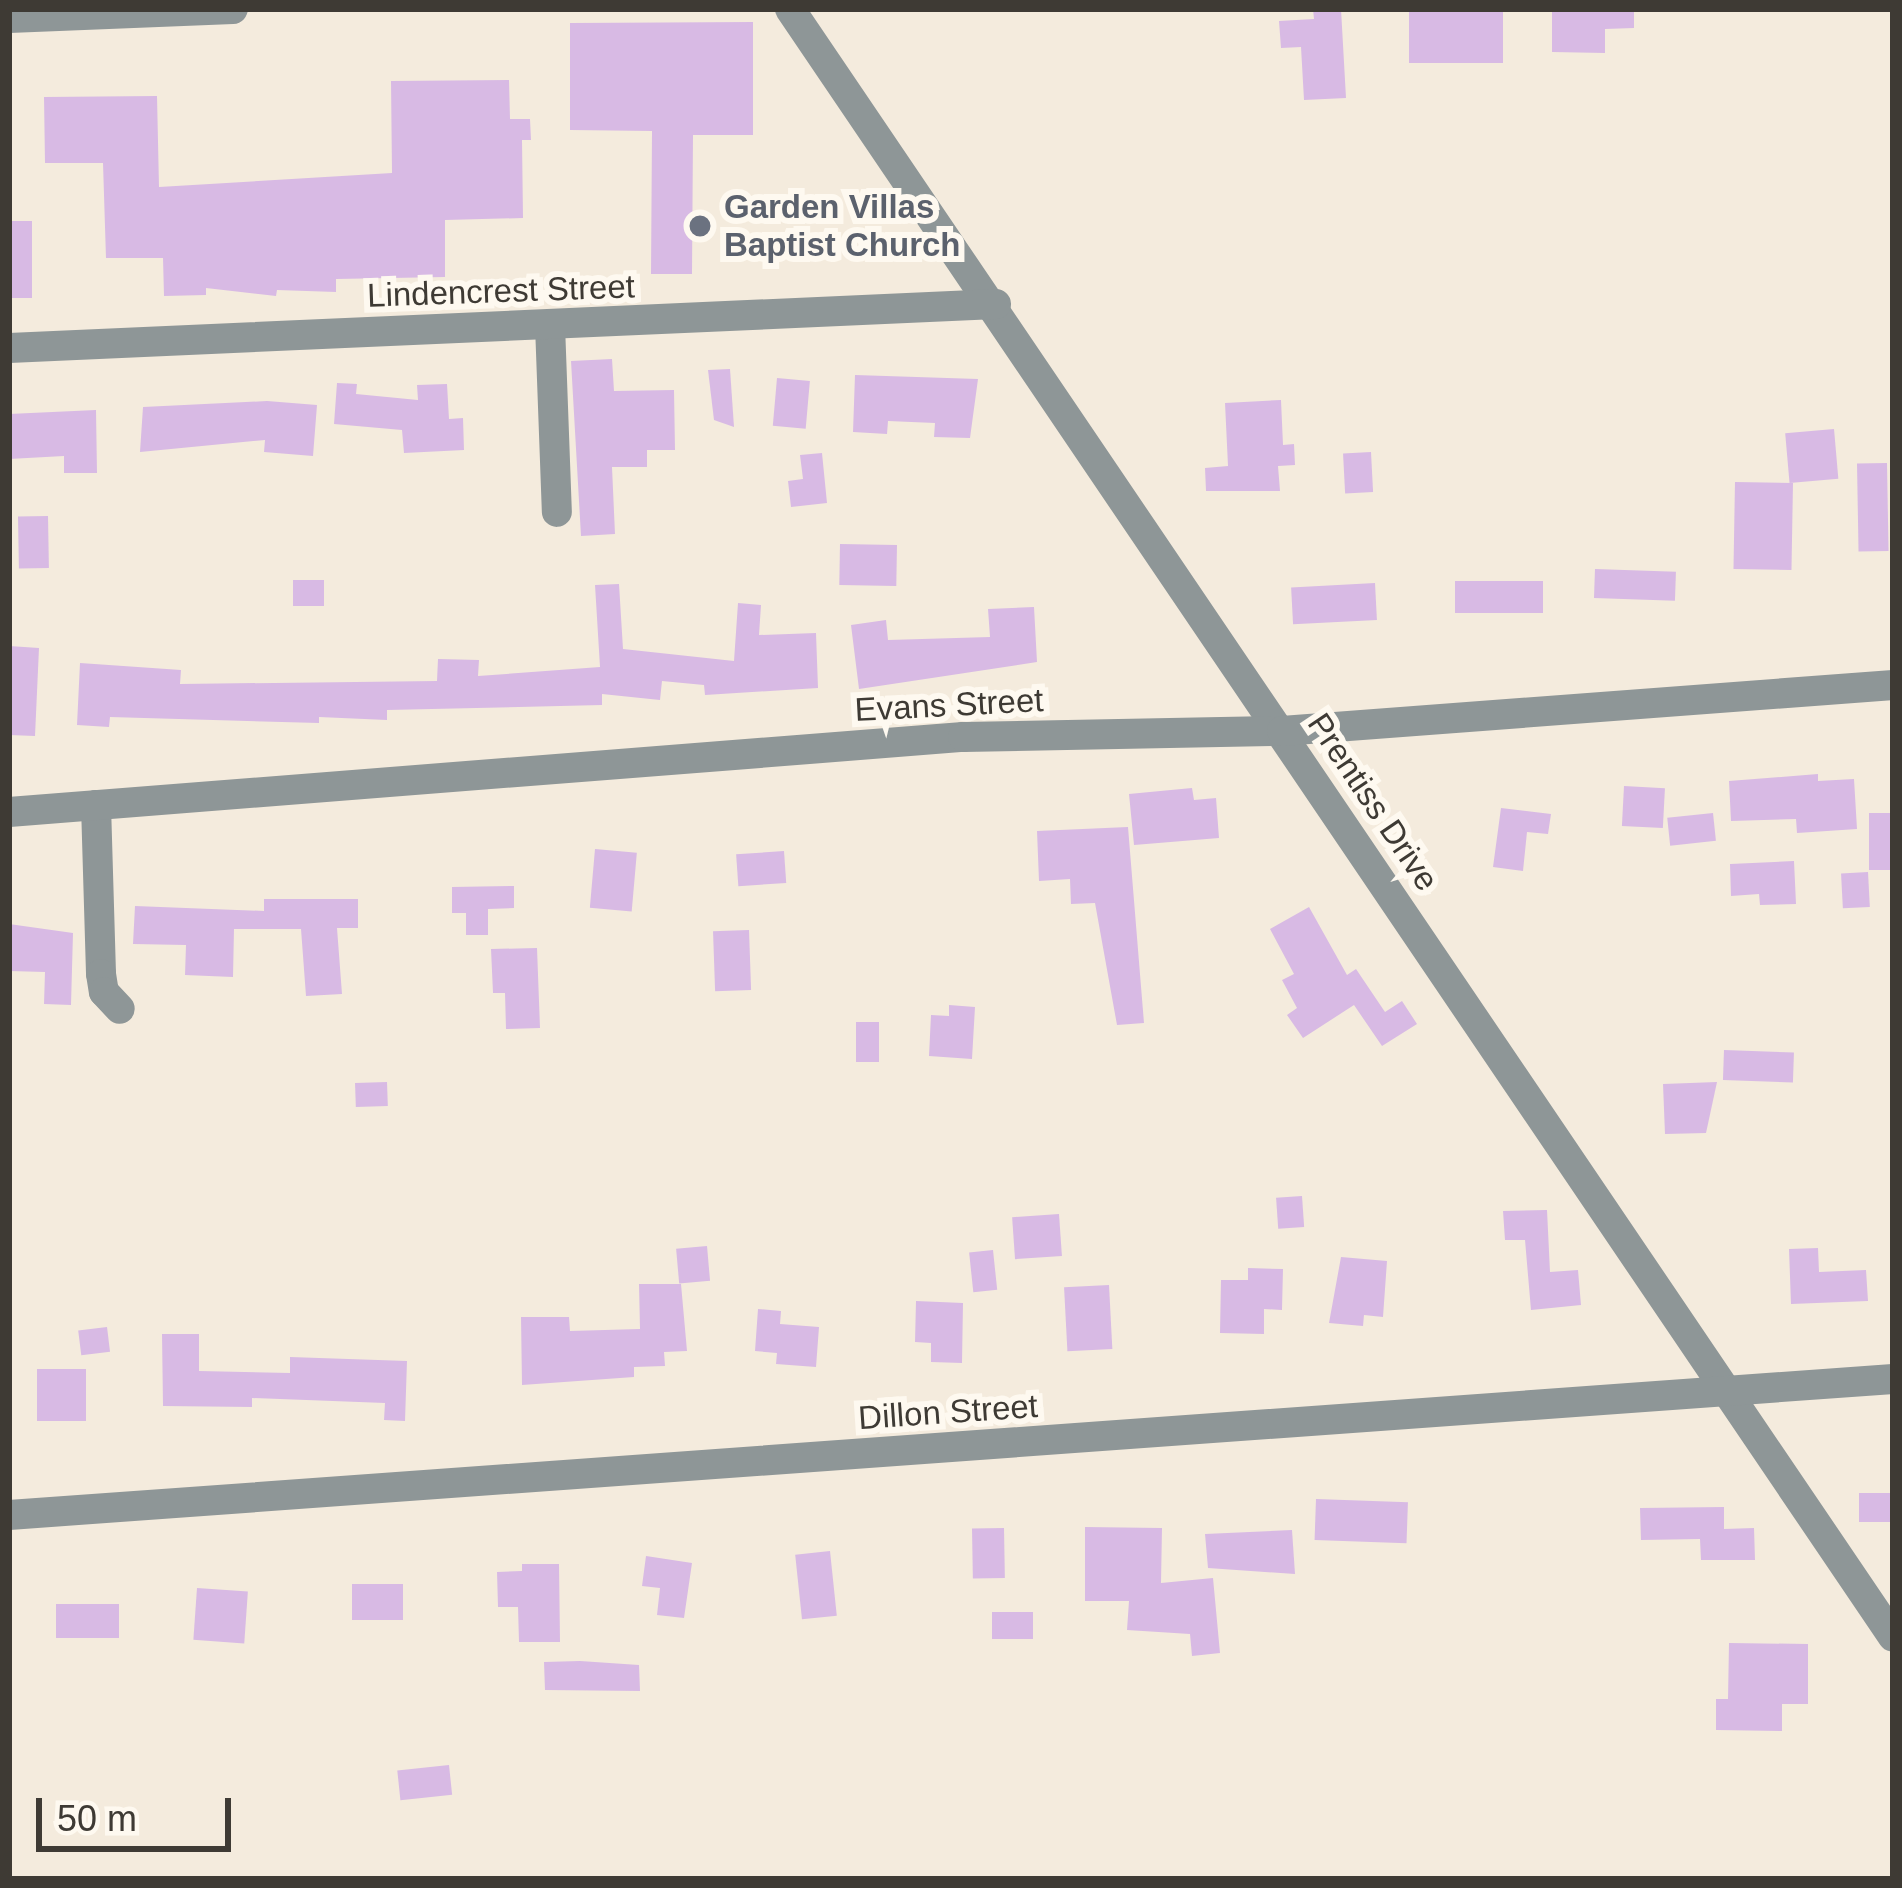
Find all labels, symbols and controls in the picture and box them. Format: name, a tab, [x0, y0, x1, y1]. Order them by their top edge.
place label: Garden Villas Baptist Church	[724, 187, 961, 265]
marker: Garden Villas Baptist Church	[687, 213, 713, 239]
street label: Lindencrest Street	[366, 267, 636, 315]
street label: Evans Street	[854, 680, 1044, 730]
street label: Prentiss Drive	[1299, 706, 1447, 898]
street label: Dillon Street	[857, 1386, 1039, 1438]
scale bar	[42, 1774, 237, 1848]
text: 50 m	[57, 1798, 137, 1839]

